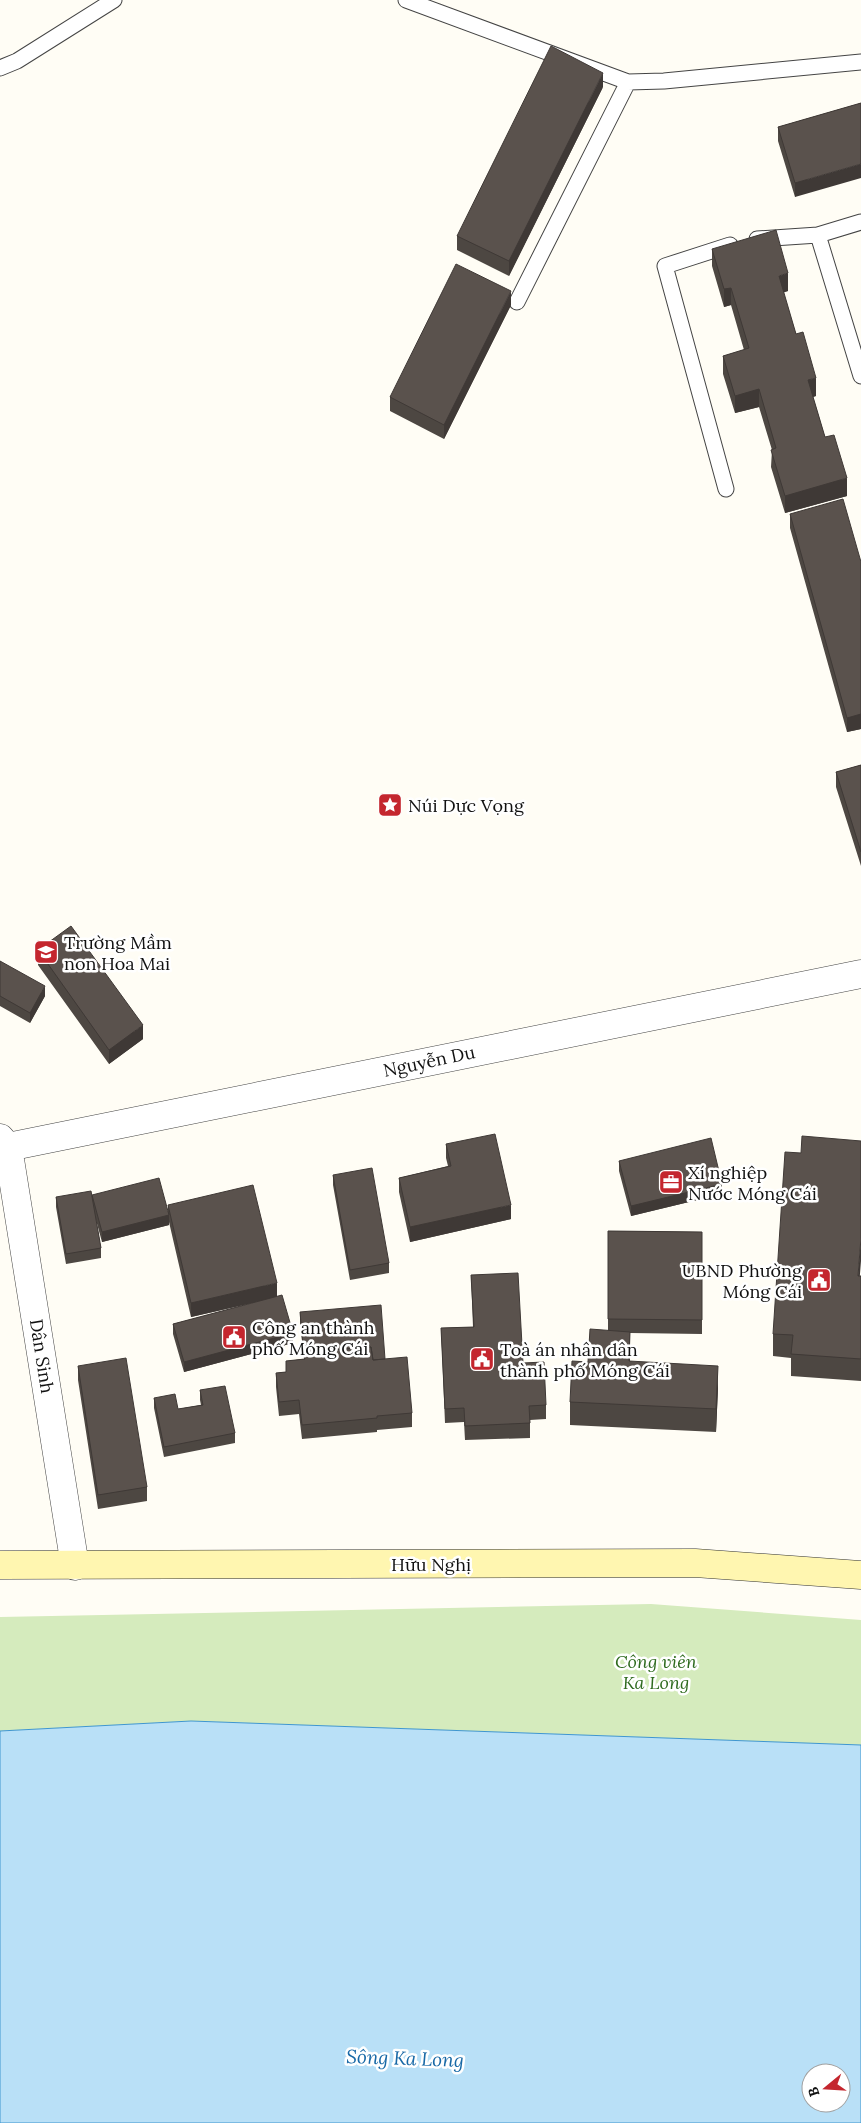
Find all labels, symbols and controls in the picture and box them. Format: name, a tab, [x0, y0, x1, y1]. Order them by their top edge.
place icon: Núi Dực Vọng	[377, 792, 403, 818]
place label: Núi Dực Vọng	[408, 794, 525, 817]
place label: Trường Mầm non Hoa Mai	[64, 931, 172, 975]
school or university icon: Trường Mầm non Hoa Mai	[33, 939, 59, 965]
street label: Nguyễn Du	[381, 1040, 477, 1082]
place label: Xí nghiệp Nước Móng Cái	[688, 1161, 817, 1205]
office icon: Xí nghiệp Nước Móng Cái	[658, 1169, 684, 1195]
place label: UBND Phường Móng Cái	[682, 1259, 803, 1303]
public building icon: UBND Phường Móng Cái	[806, 1267, 832, 1293]
place label: Công an thành phố Móng Cái	[252, 1316, 375, 1360]
street label: Dân Sinh	[25, 1317, 59, 1395]
public building icon: Công an thành phố Móng Cái	[221, 1324, 247, 1350]
place label: Toà án nhân dân thành phố Móng Cái	[500, 1338, 670, 1382]
public building icon: Toà án nhân dân thành phố Móng Cái	[469, 1346, 495, 1372]
street label: Hữu Nghị	[391, 1553, 471, 1576]
park label: Công viên Ka Long	[615, 1650, 697, 1694]
water label: Sông Ka Long	[346, 2044, 464, 2072]
north arrow	[801, 2063, 851, 2113]
text: B	[804, 2085, 824, 2099]

